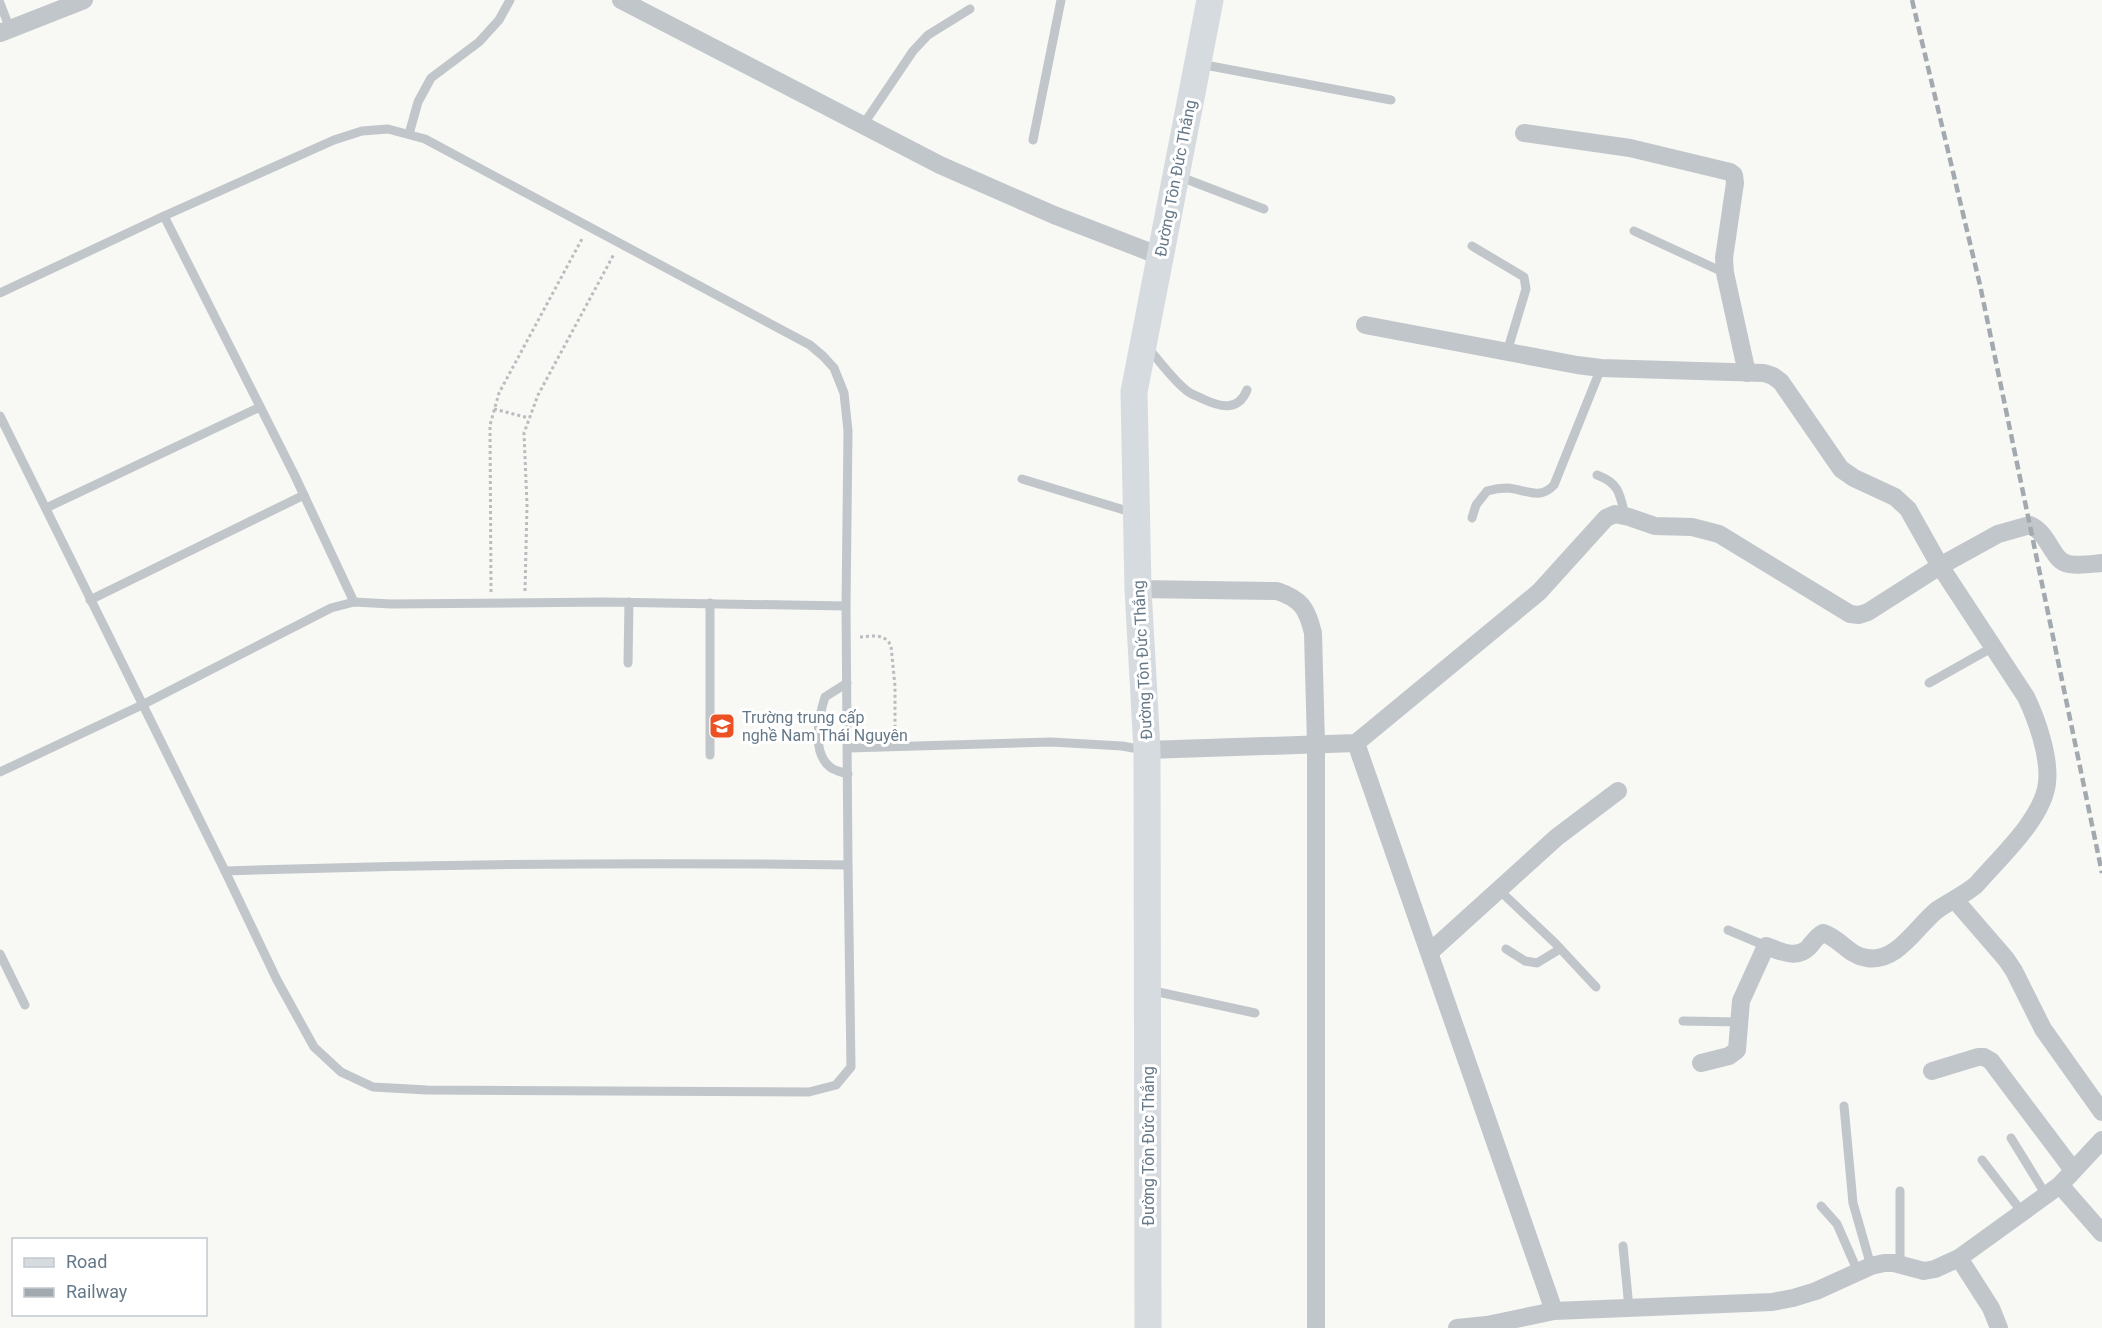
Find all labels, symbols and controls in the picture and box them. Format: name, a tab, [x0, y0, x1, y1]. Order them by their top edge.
street label: Đường Tôn Đức Thắng	[1151, 98, 1200, 258]
street label: Đường Tôn Đức Thắng	[1129, 580, 1156, 740]
place label: Trường trung cấp nghề Nam Thái Nguyên	[742, 708, 908, 745]
school or university icon: Trường trung cấp nghề Nam Thái Nguyên	[707, 711, 737, 741]
street label: Đường Tôn Đức Thắng	[1139, 1066, 1158, 1226]
legend	[12, 1238, 207, 1316]
text: Road	[66, 1251, 107, 1272]
text: Railway	[66, 1281, 128, 1302]

